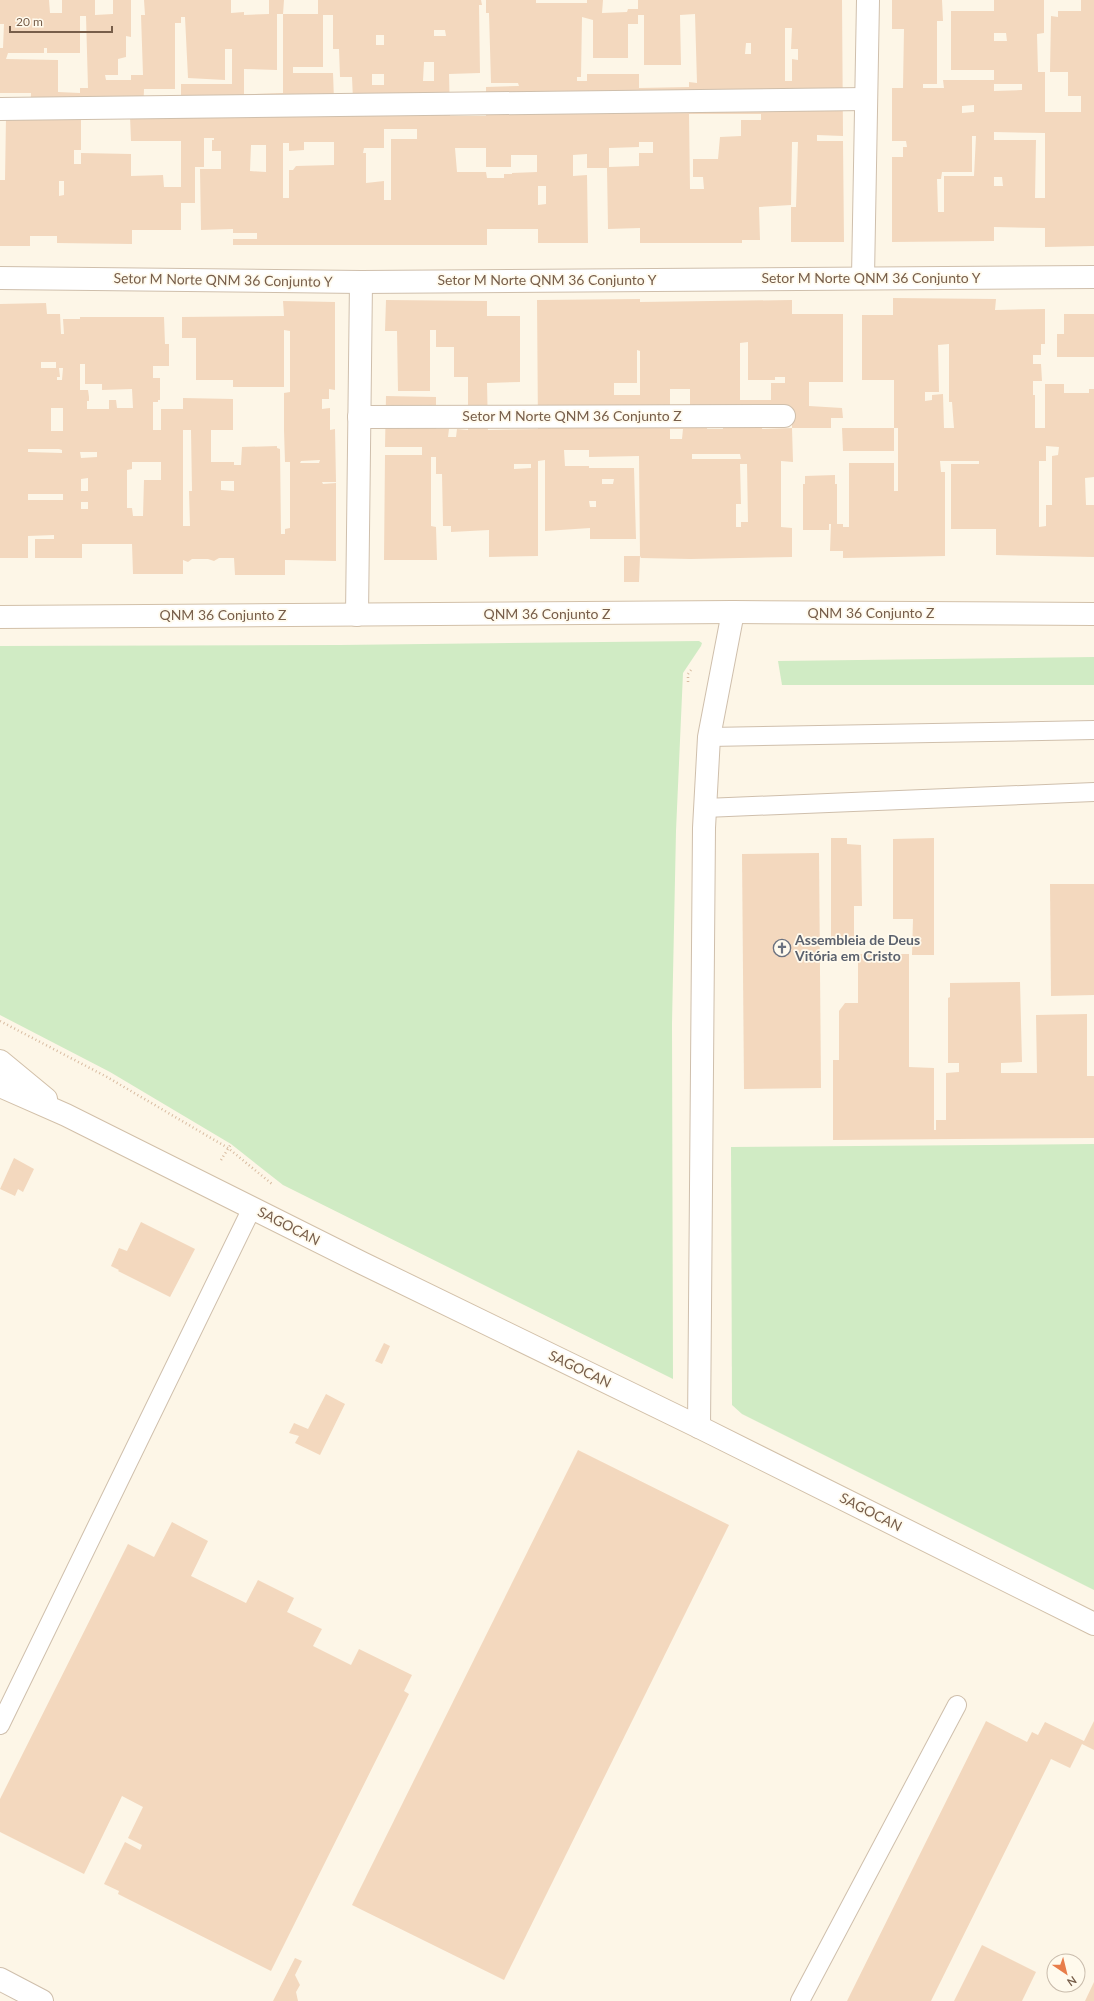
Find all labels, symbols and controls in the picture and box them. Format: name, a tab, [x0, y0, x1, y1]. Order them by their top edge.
scale bar	[10, 8, 112, 34]
text: 20 m	[16, 14, 43, 29]
street label: Setor M Norte QNM 36 Conjunto Y	[113, 269, 333, 290]
street label: Setor M Norte QNM 36 Conjunto Y	[761, 269, 981, 286]
street label: Setor M Norte QNM 36 Conjunto Y	[437, 271, 657, 288]
street label: Setor M Norte QNM 36 Conjunto Z	[462, 407, 682, 424]
street label: QNM 36 Conjunto Z	[807, 604, 935, 621]
street label: QNM 36 Conjunto Z	[483, 605, 611, 622]
street label: QNM 36 Conjunto Z	[159, 606, 287, 623]
place label: Assembleia de Deus Vitória em Cristo	[794, 931, 920, 964]
church icon: Assembleia de Deus Vitória em Cristo	[772, 938, 792, 958]
street label: SAGOCAN	[255, 1203, 323, 1248]
street label: SAGOCAN	[546, 1346, 614, 1391]
street label: SAGOCAN	[837, 1489, 905, 1534]
north arrow	[1046, 1953, 1086, 1993]
text: N	[1065, 1974, 1079, 1989]

